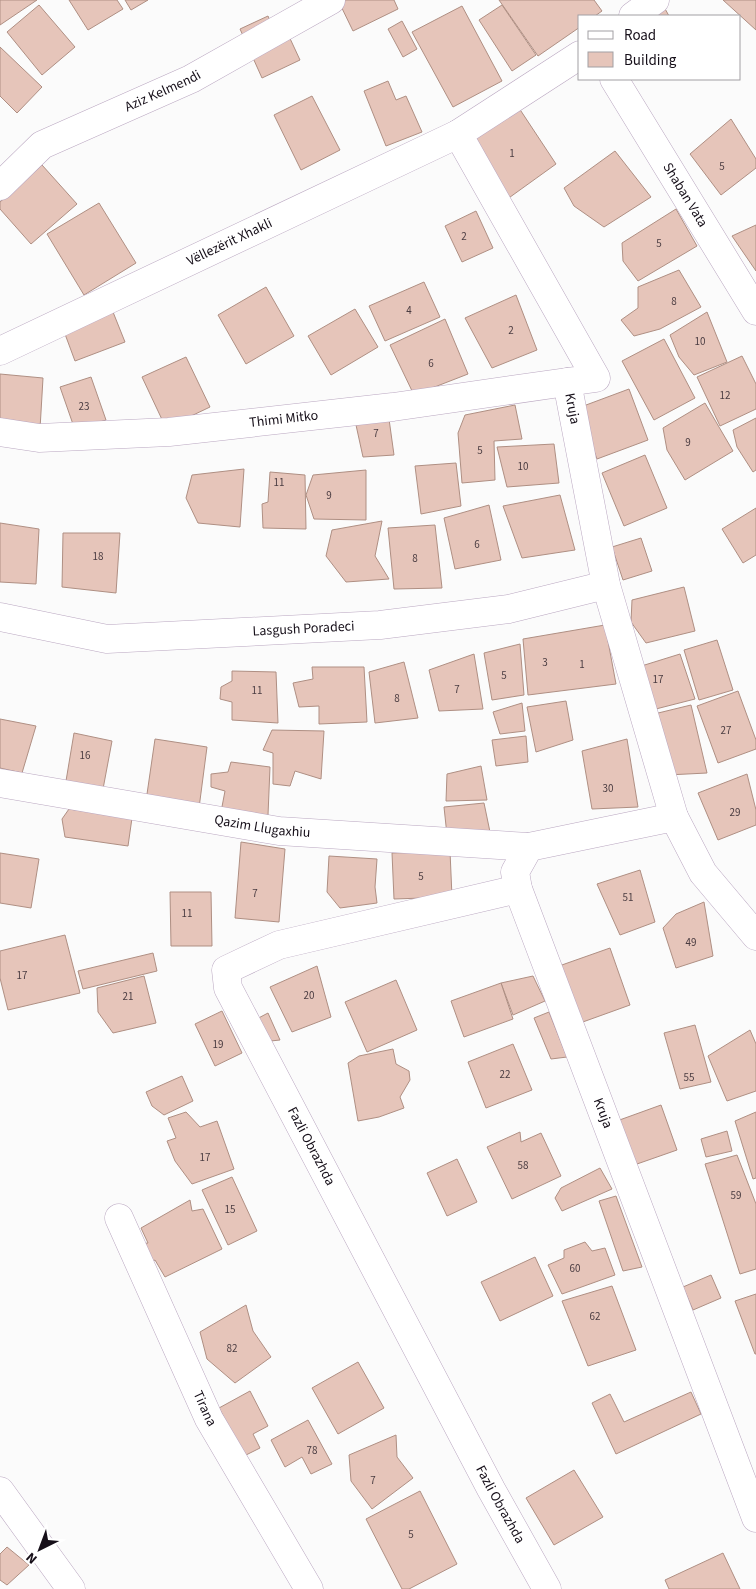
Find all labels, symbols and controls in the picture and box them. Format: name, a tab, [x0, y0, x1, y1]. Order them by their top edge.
legend	[578, 15, 741, 80]
text: Road	[624, 25, 656, 46]
text: Building	[624, 50, 677, 71]
street label: Aziz Kelmendi	[122, 65, 205, 117]
house number: 1	[509, 146, 515, 161]
street label: Shaban Vata	[658, 159, 712, 231]
house number: 5	[719, 159, 725, 174]
street label: Vëllezërit Xhakli	[183, 213, 276, 271]
house number: 2	[461, 229, 467, 244]
house number: 5	[656, 236, 662, 251]
house number: 8	[671, 294, 677, 309]
house number: 4	[406, 303, 412, 318]
house number: 2	[508, 323, 514, 338]
house number: 10	[695, 334, 705, 349]
house number: 6	[428, 356, 434, 371]
house number: 12	[720, 388, 730, 403]
street label: Kruja	[559, 391, 585, 426]
house number: 23	[79, 399, 89, 414]
street label: Thimi Mitko	[248, 405, 319, 433]
house number: 7	[373, 426, 379, 441]
house number: 9	[685, 435, 691, 450]
house number: 5	[477, 443, 483, 458]
house number: 10	[518, 459, 528, 474]
house number: 11	[274, 475, 284, 490]
house number: 9	[326, 488, 332, 503]
house number: 6	[474, 537, 480, 552]
house number: 18	[93, 549, 104, 564]
house number: 8	[412, 551, 418, 566]
street label: Lasgush Poradeci	[252, 616, 355, 642]
house number: 3	[542, 655, 548, 670]
house number: 1	[579, 657, 585, 672]
house number: 5	[501, 668, 507, 683]
house number: 17	[653, 672, 663, 687]
house number: 7	[454, 682, 460, 697]
house number: 11	[252, 683, 262, 698]
house number: 8	[394, 691, 400, 706]
house number: 27	[721, 723, 731, 738]
house number: 16	[80, 748, 91, 763]
house number: 30	[603, 781, 613, 796]
house number: 29	[730, 805, 740, 820]
street label: Qazim Llugaxhiu	[213, 810, 311, 843]
house number: 5	[418, 869, 424, 884]
house number: 7	[252, 886, 258, 901]
house number: 51	[623, 890, 633, 905]
house number: 11	[182, 906, 192, 921]
house number: 49	[686, 935, 696, 950]
house number: 17	[17, 968, 27, 983]
house number: 20	[304, 988, 314, 1003]
house number: 21	[123, 989, 133, 1004]
house number: 19	[213, 1037, 223, 1052]
house number: 22	[500, 1067, 510, 1082]
house number: 55	[684, 1070, 694, 1085]
street label: Kruja	[588, 1095, 618, 1131]
street label: Fazli Obrazhda	[282, 1103, 340, 1189]
house number: 17	[200, 1150, 210, 1165]
house number: 58	[518, 1158, 529, 1173]
house number: 59	[731, 1188, 741, 1203]
house number: 15	[225, 1202, 235, 1217]
house number: 60	[570, 1261, 580, 1276]
house number: 62	[590, 1309, 600, 1324]
house number: 82	[227, 1341, 237, 1356]
street label: Tirana	[188, 1388, 221, 1430]
house number: 78	[307, 1443, 318, 1458]
street label: Fazli Obrazhda	[470, 1462, 530, 1547]
house number: 7	[370, 1473, 376, 1488]
north arrow	[15, 1524, 65, 1574]
house number: 5	[408, 1527, 414, 1542]
text: N	[22, 1547, 42, 1568]

